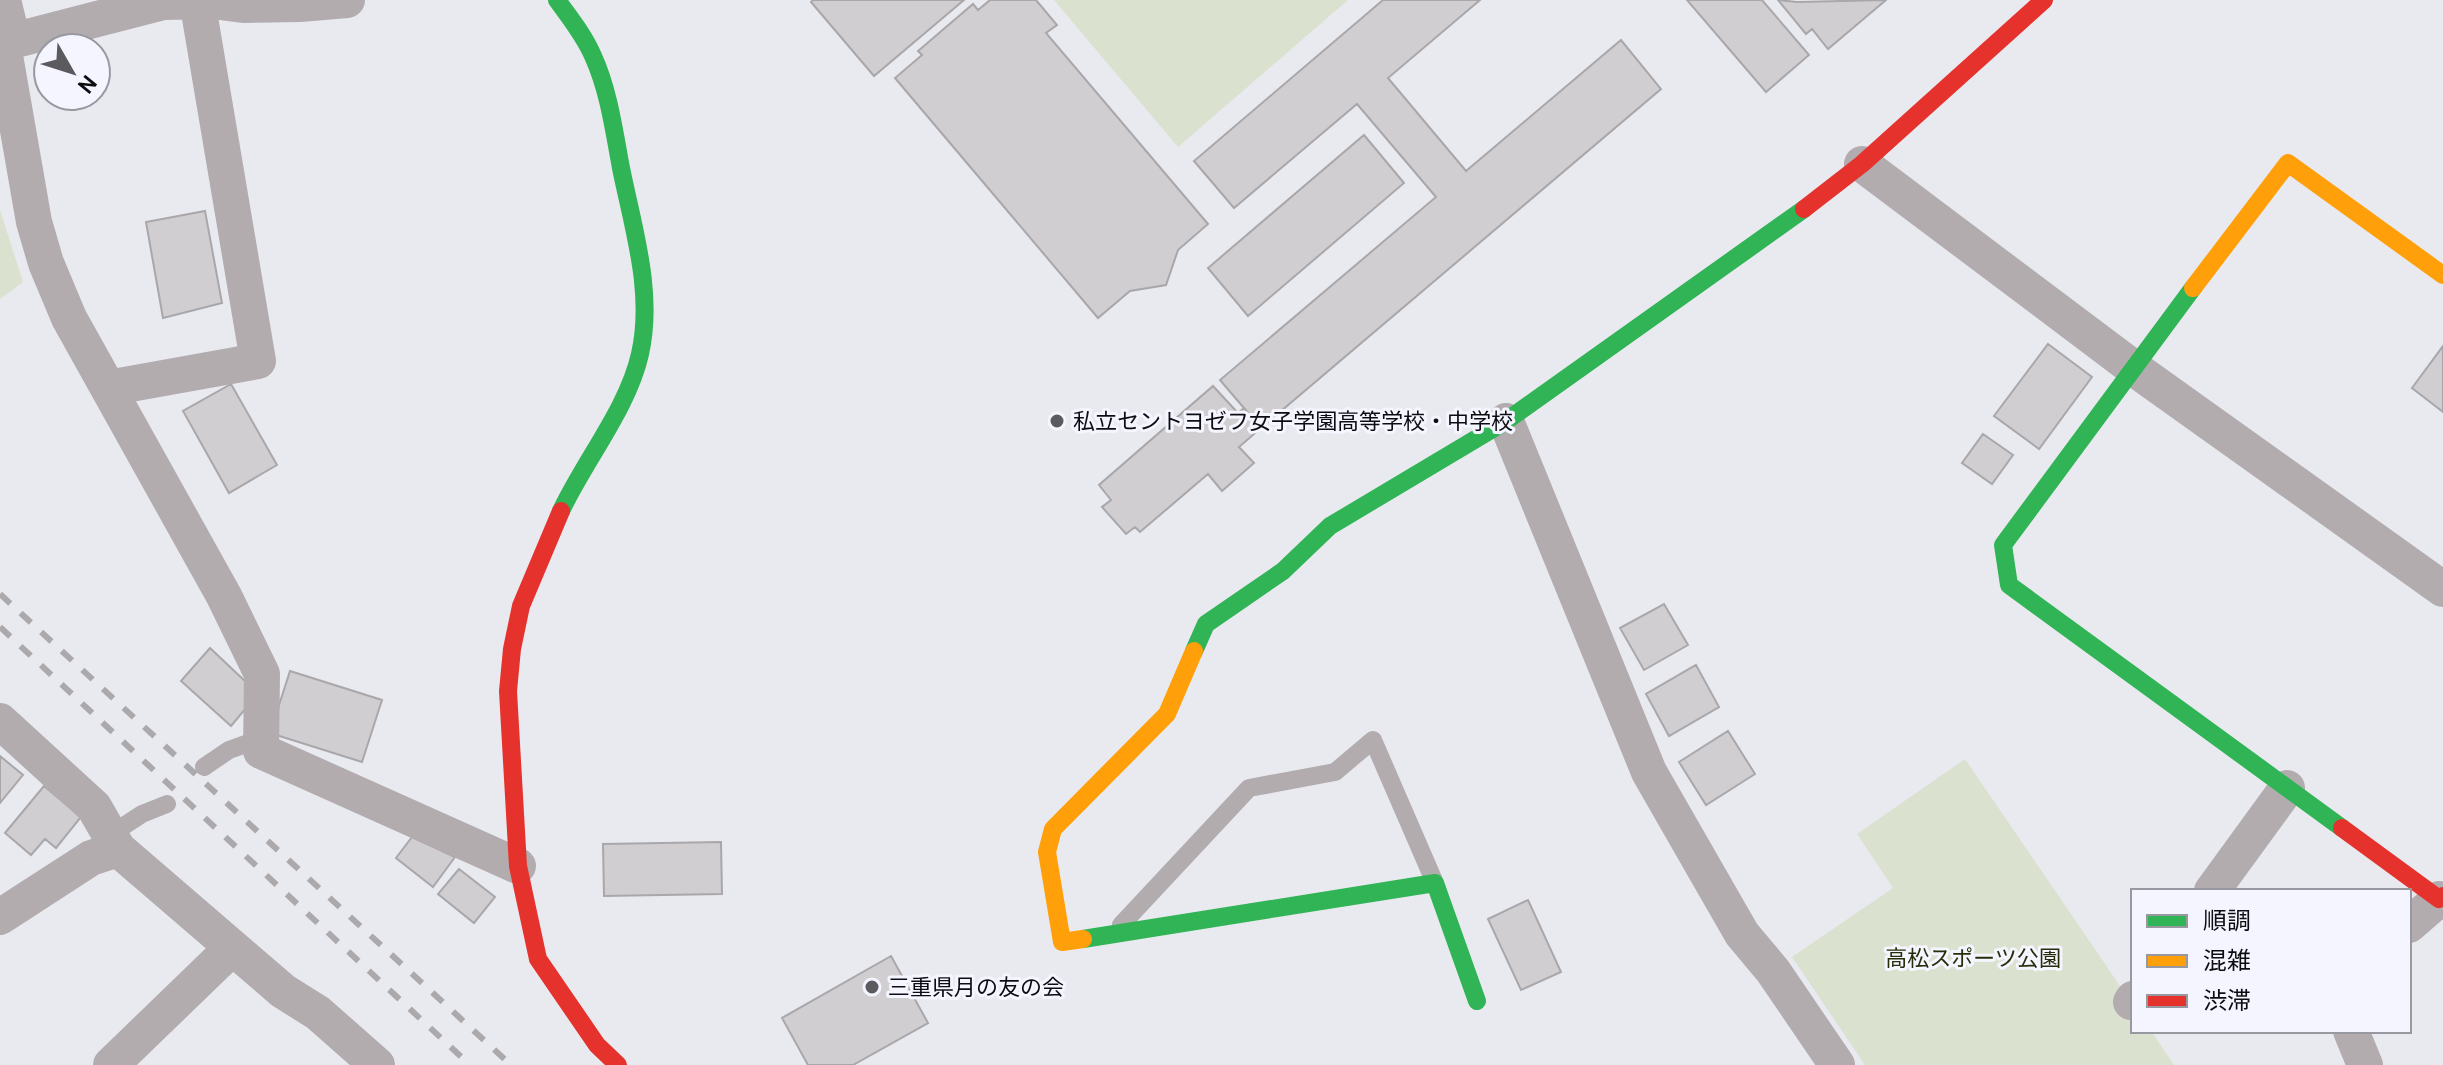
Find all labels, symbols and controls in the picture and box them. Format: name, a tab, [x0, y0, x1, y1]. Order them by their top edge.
north arrow	[32, 32, 112, 112]
text: N	[72, 70, 103, 99]
place label: 私立セントヨゼフ女子学園高等学校・中学校	[1073, 408, 1513, 435]
marker: 私立セントヨゼフ女子学園高等学校・中学校	[1048, 412, 1066, 430]
legend	[2131, 889, 2411, 1033]
text: 順調	[2203, 906, 2251, 935]
park label: 高松スポーツ公園	[1885, 945, 2061, 972]
text: 混雑	[2203, 946, 2251, 975]
place label: 三重県月の友の会	[888, 974, 1064, 1001]
marker: 三重県月の友の会	[863, 978, 881, 996]
text: 渋滞	[2203, 986, 2251, 1015]

